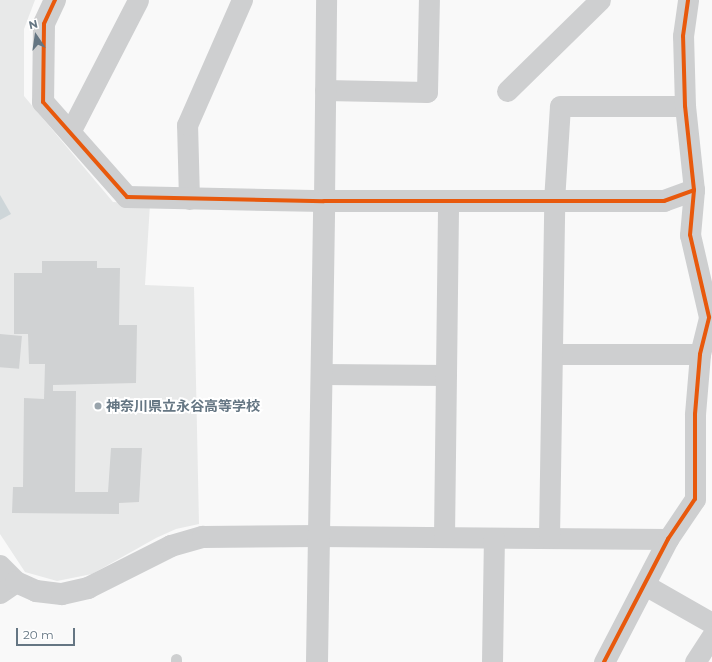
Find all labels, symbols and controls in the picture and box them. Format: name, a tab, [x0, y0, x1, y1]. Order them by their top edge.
north arrow	[16, 16, 56, 56]
text: N	[27, 16, 39, 32]
place label: 神奈川県立永谷高等学校	[106, 398, 260, 414]
marker: 神奈川県立永谷高等学校	[93, 401, 103, 411]
scale bar	[18, 620, 77, 646]
text: 20 m	[23, 627, 54, 642]

